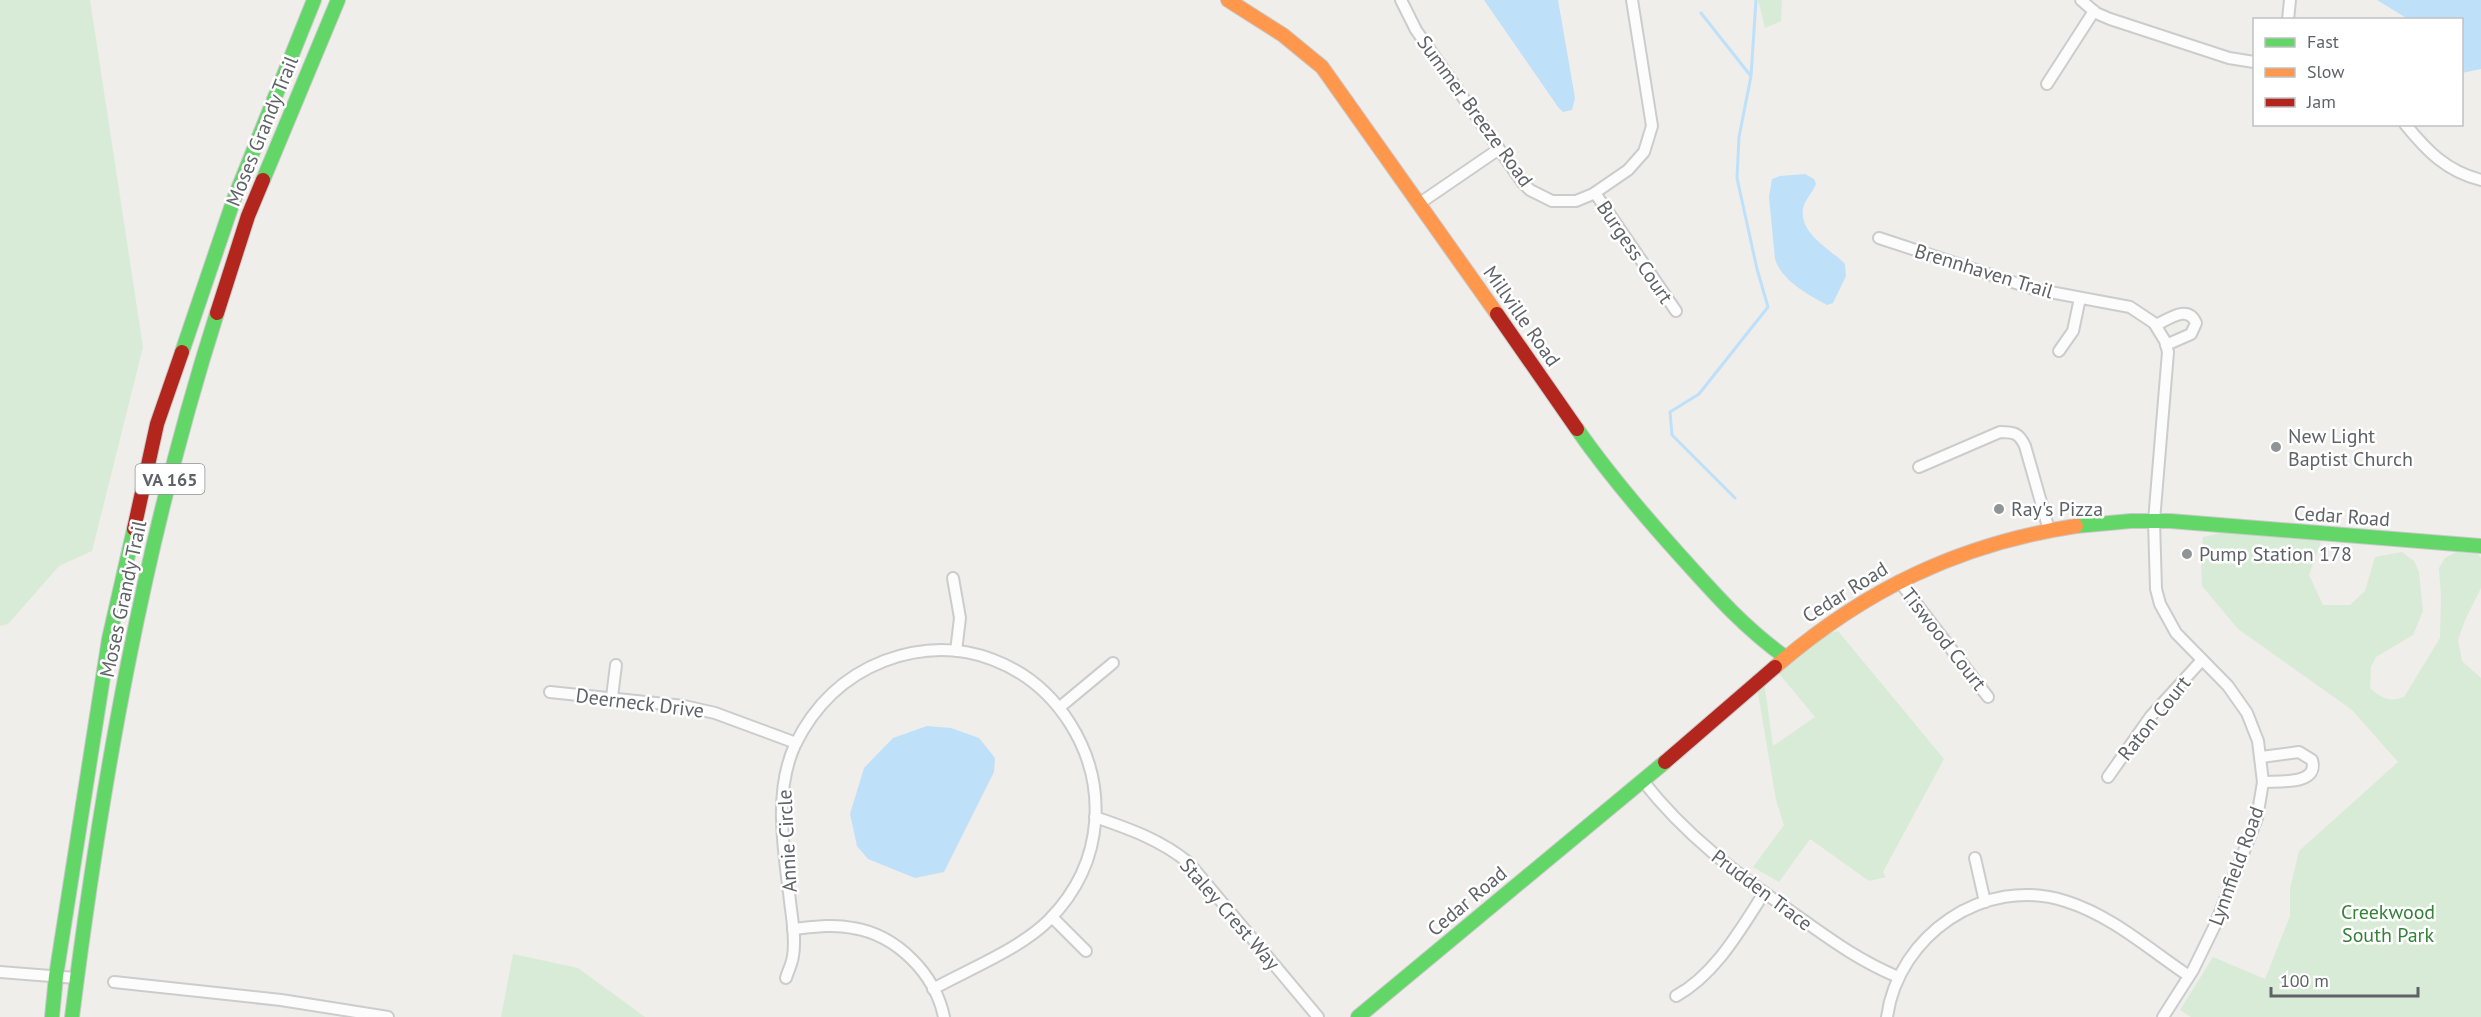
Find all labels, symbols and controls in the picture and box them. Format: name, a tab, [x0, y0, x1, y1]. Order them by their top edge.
legend	[2253, 18, 2463, 126]
street label: Summer Breeze Road	[1411, 30, 1539, 192]
text: Fast	[2307, 30, 2339, 53]
street label: Moses Grandy Trail	[220, 52, 304, 210]
text: Slow	[2307, 60, 2345, 83]
text: Jam	[2306, 90, 2336, 113]
street label: Burgess Court	[1591, 196, 1679, 309]
street label: Brennhaven Trail	[1912, 238, 2057, 304]
street label: Millville Road	[1478, 260, 1566, 372]
place label: New Light Baptist Church	[2288, 423, 2413, 472]
marker: New Light Baptist Church	[2269, 440, 2283, 454]
road number: VA 165	[136, 464, 204, 494]
place label: Ray's Pizza	[2011, 496, 2103, 522]
street label: Cedar Road	[2293, 500, 2391, 532]
marker: Ray's Pizza	[1992, 502, 2006, 516]
street label: Moses Grandy Trail	[94, 518, 152, 680]
place label: Pump Station 178	[2199, 541, 2352, 567]
marker: Pump Station 178	[2180, 547, 2194, 561]
street label: Cedar Road	[1797, 556, 1893, 628]
street label: Tiswood Court	[1896, 582, 1992, 696]
street label: Raton Court	[2112, 670, 2196, 766]
street label: Deerneck Drive	[574, 682, 706, 724]
street label: Annie Circle	[771, 789, 803, 893]
street label: Lynnfield Road	[2202, 803, 2270, 929]
street label: Prudden Trace	[1706, 844, 1818, 936]
street label: Staley Crest Way	[1174, 853, 1286, 976]
street label: Cedar Road	[1422, 860, 1512, 942]
park label: Creekwood South Park	[2341, 899, 2435, 948]
scale bar	[2271, 960, 2418, 998]
text: 100 m	[2280, 969, 2329, 992]

